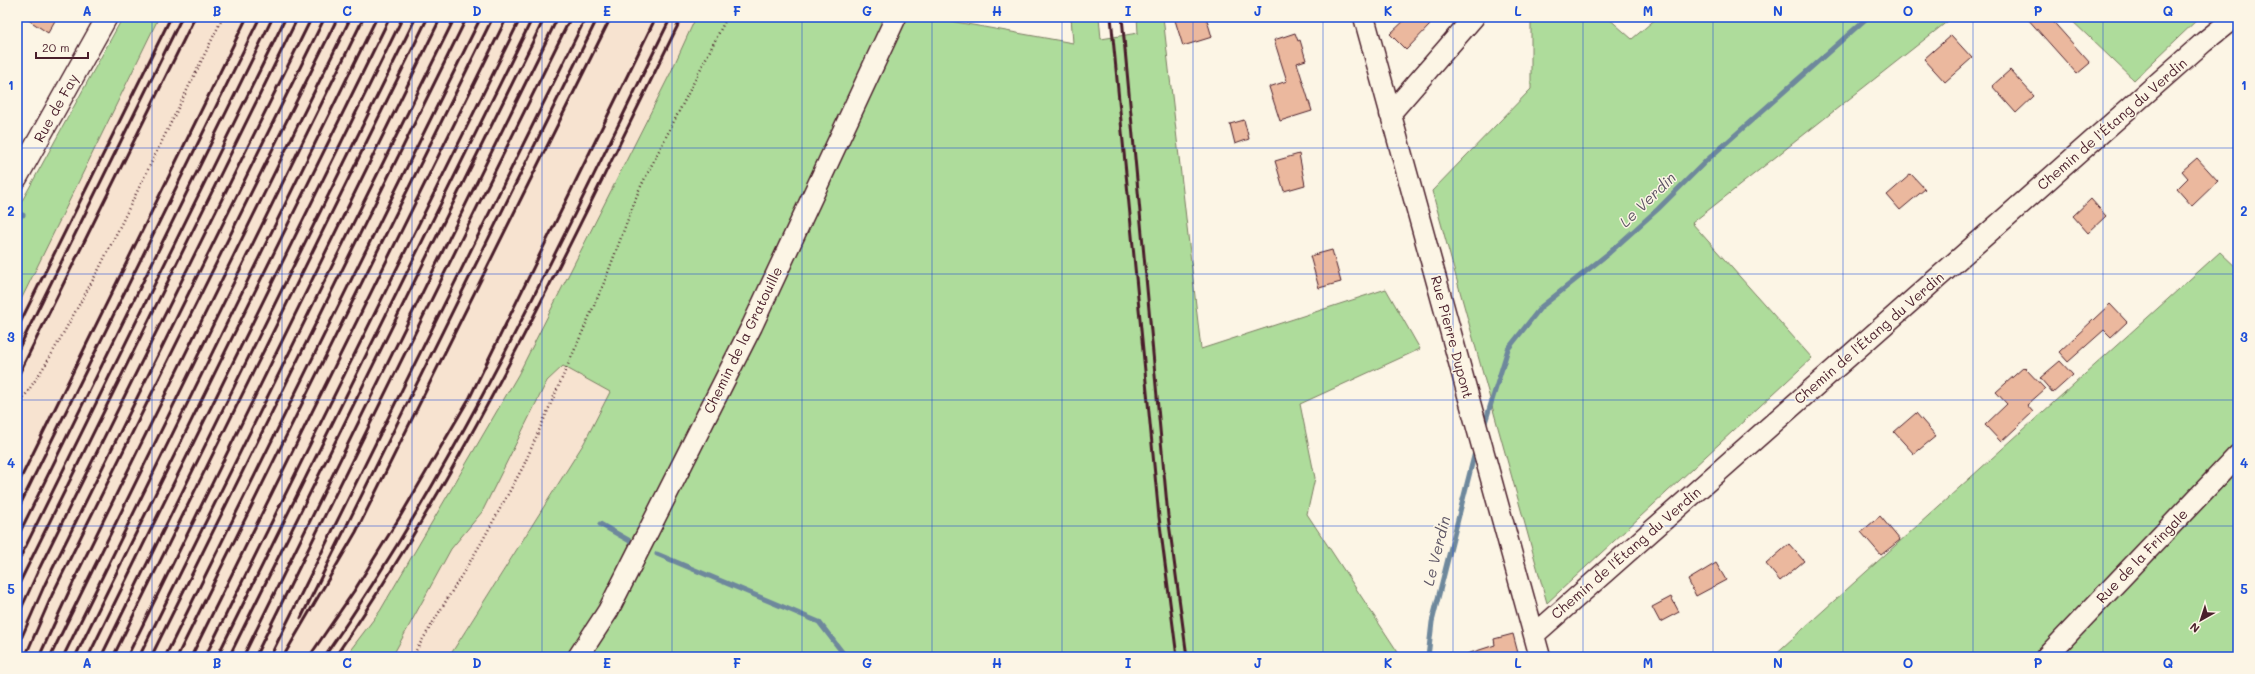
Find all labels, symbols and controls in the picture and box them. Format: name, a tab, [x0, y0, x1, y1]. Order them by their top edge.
text: A	[82, 2, 92, 19]
text: B	[213, 2, 222, 19]
text: C	[342, 2, 352, 19]
text: D	[472, 2, 482, 19]
text: E	[603, 2, 611, 19]
text: F	[733, 2, 741, 19]
text: G	[862, 2, 872, 19]
text: H	[992, 2, 1002, 19]
text: I	[1125, 2, 1132, 19]
text: J	[1254, 2, 1262, 19]
text: K	[1384, 2, 1393, 19]
text: L	[1514, 2, 1522, 19]
text: M	[1643, 2, 1653, 19]
text: N	[1773, 2, 1783, 19]
text: O	[1903, 2, 1913, 19]
text: P	[2034, 2, 2043, 19]
text: Q	[2163, 2, 2173, 19]
scale bar	[36, 34, 88, 60]
text: 20 m	[42, 39, 70, 55]
street label: Chemin de l'Étang du Verdin	[2033, 53, 2191, 194]
street label: Rue de Fay	[29, 70, 82, 145]
text: 1	[8, 76, 14, 93]
text: 1	[2241, 76, 2247, 93]
water label: Le Verdin	[1615, 167, 1680, 231]
text: 2	[7, 202, 15, 219]
text: 2	[2240, 202, 2248, 219]
street label: Chemin de la Gratouille	[699, 263, 786, 416]
street label: Chemin de l'Étang du Verdin	[1790, 267, 1948, 408]
street label: Rue Pierre Dupont	[1427, 273, 1478, 400]
text: 3	[7, 328, 15, 345]
text: 3	[2240, 328, 2248, 345]
text: 4	[7, 454, 15, 471]
text: 4	[2240, 454, 2248, 471]
street label: Chemin de l'Étang du Verdin	[1547, 482, 1705, 623]
street label: Rue de la Fringale	[2092, 504, 2192, 607]
water label: Le Verdin	[1418, 514, 1454, 588]
text: 5	[7, 580, 15, 597]
text: 5	[2240, 580, 2248, 597]
north arrow	[2181, 600, 2221, 640]
text: N	[2186, 620, 2202, 637]
text: A	[82, 654, 92, 671]
text: B	[213, 654, 222, 671]
text: C	[342, 654, 352, 671]
text: D	[472, 654, 482, 671]
text: E	[603, 654, 611, 671]
text: F	[733, 654, 741, 671]
text: G	[862, 654, 872, 671]
text: H	[992, 654, 1002, 671]
text: I	[1125, 654, 1132, 671]
text: J	[1254, 654, 1262, 671]
text: K	[1384, 654, 1393, 671]
text: L	[1514, 654, 1522, 671]
text: M	[1643, 654, 1653, 671]
text: N	[1773, 654, 1783, 671]
text: O	[1903, 654, 1913, 671]
text: P	[2034, 654, 2043, 671]
text: Q	[2163, 654, 2173, 671]

